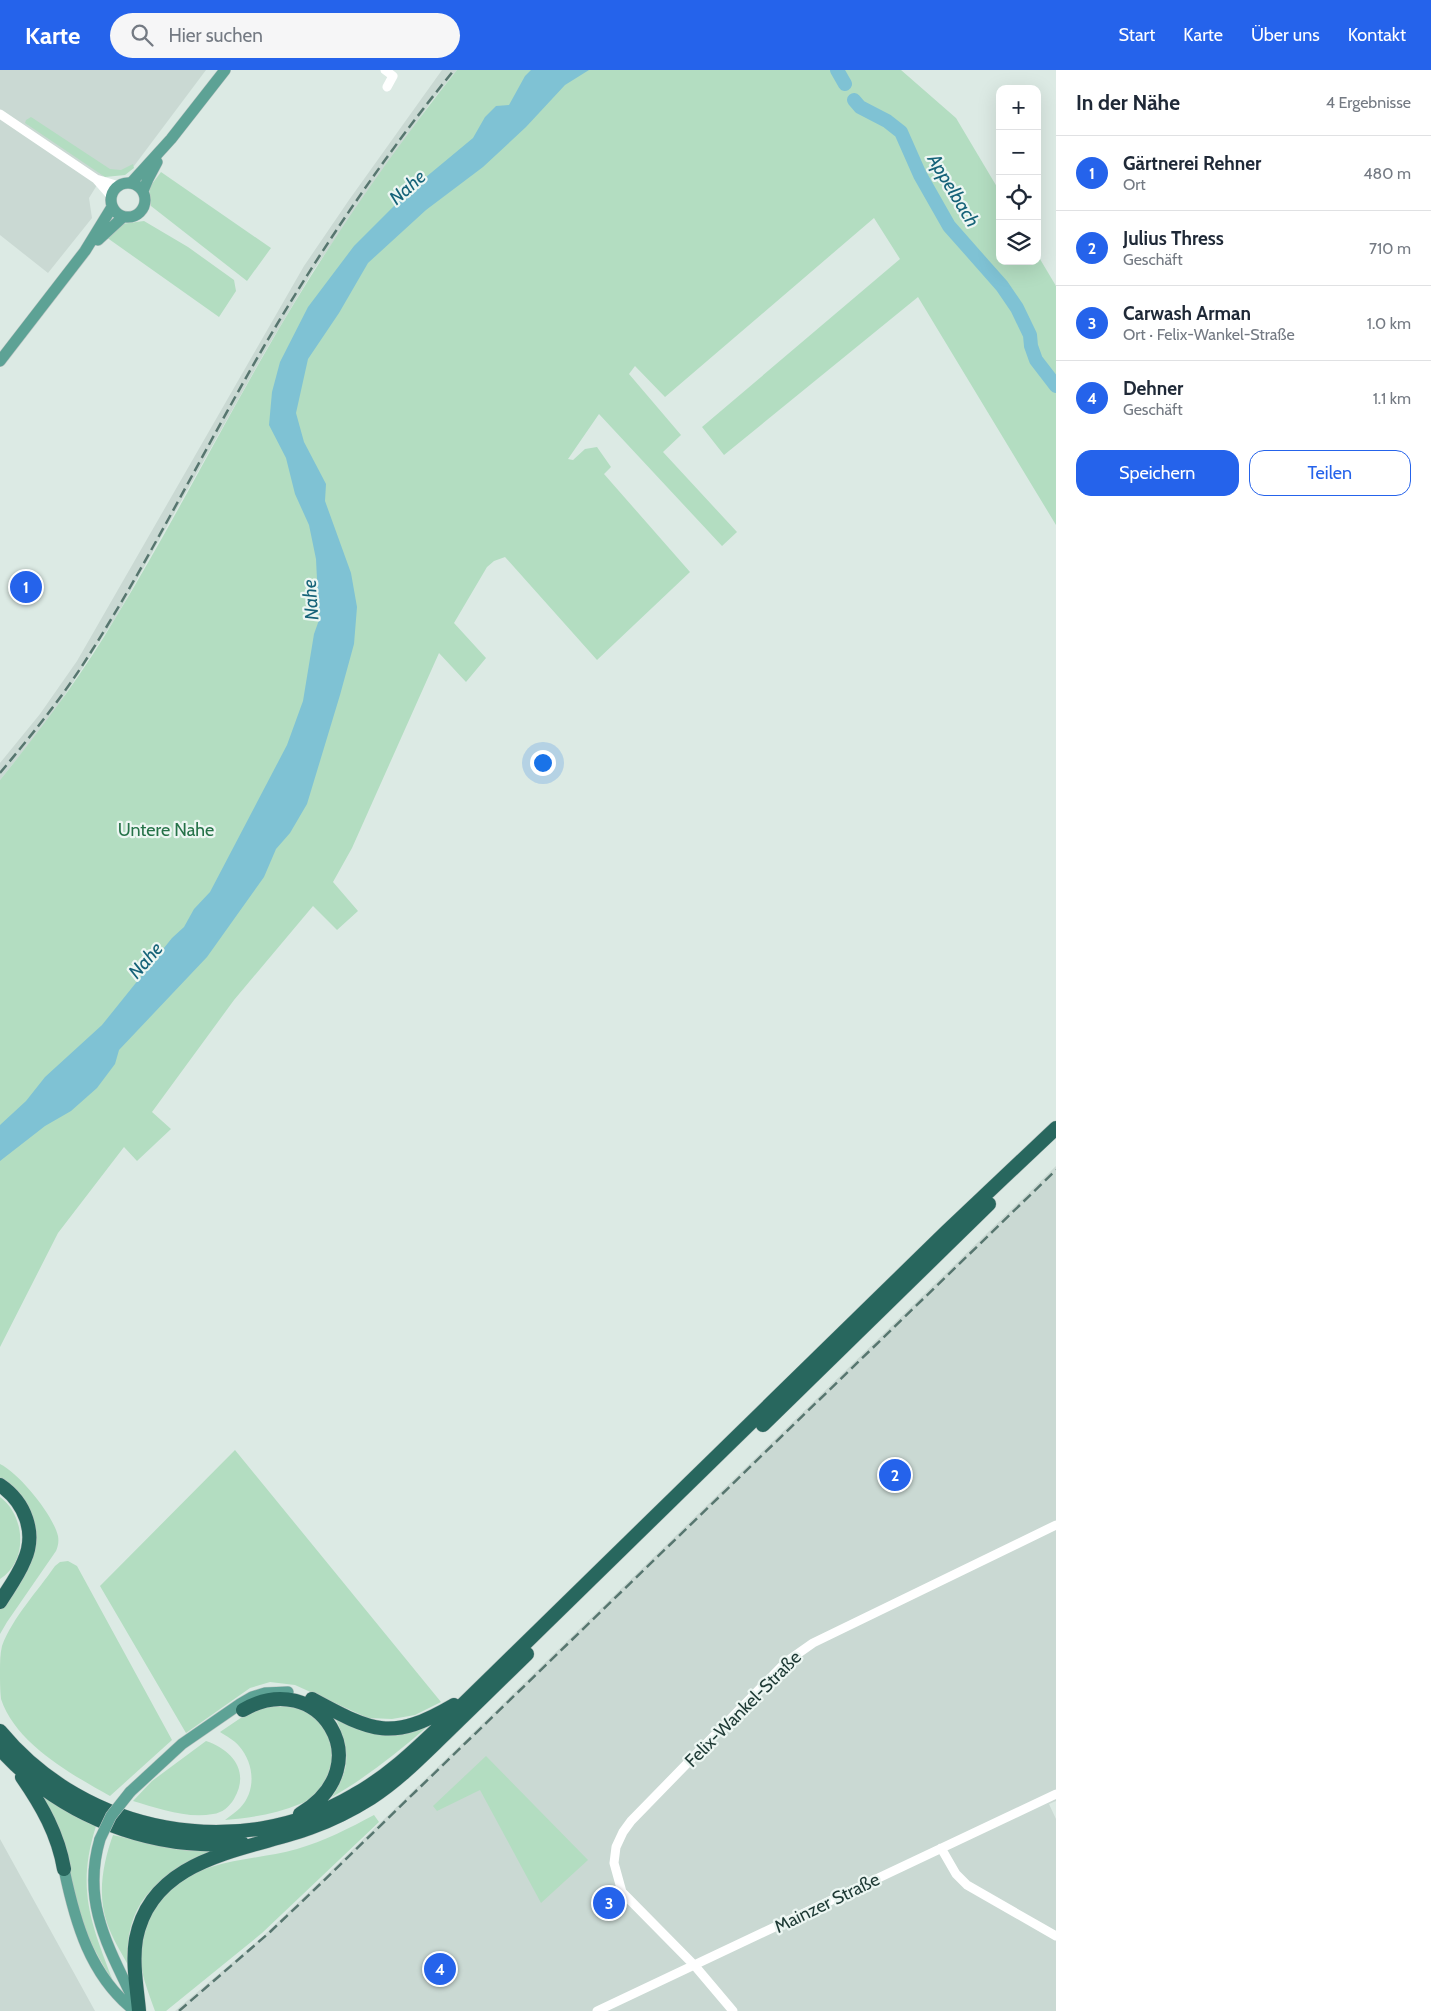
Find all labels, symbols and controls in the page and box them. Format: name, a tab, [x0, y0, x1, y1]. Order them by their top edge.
search box	[110, 13, 460, 58]
text: Karte	[25, 21, 80, 50]
icon: search	[128, 21, 156, 49]
text: Hier suchen	[168, 24, 263, 47]
text: Start	[1119, 24, 1155, 46]
text: Karte	[1183, 24, 1223, 46]
text: Über uns	[1251, 24, 1320, 46]
text: Kontakt	[1348, 24, 1406, 46]
map controls	[996, 85, 1041, 265]
button: +	[996, 85, 1041, 130]
text: In der Nähe	[1076, 90, 1180, 115]
text: 4 Ergebnisse	[1326, 93, 1411, 112]
button: −	[996, 130, 1041, 175]
water label: Appelbach	[922, 149, 984, 231]
text: Gärtnerei Rehner	[1123, 152, 1261, 175]
text: 1	[1089, 164, 1095, 183]
text: 480 m	[1363, 164, 1411, 183]
water label: Nahe	[384, 165, 430, 210]
button: locate	[996, 175, 1041, 220]
text: Ort	[1123, 175, 1146, 194]
button: layers	[996, 220, 1041, 265]
text: Julius Thress	[1123, 227, 1224, 250]
text: 2	[1088, 239, 1096, 258]
text: 710 m	[1369, 239, 1411, 258]
text: Geschäft	[1123, 250, 1183, 269]
text: Carwash Arman	[1123, 302, 1251, 325]
text: 3	[1088, 314, 1096, 333]
text: 1.0 km	[1367, 314, 1411, 333]
text: Ort · Felix-Wankel-Straße	[1123, 325, 1295, 344]
text: Dehner	[1123, 377, 1183, 400]
text: 4	[1087, 389, 1097, 408]
text: 1.1 km	[1373, 389, 1411, 408]
text: Geschäft	[1123, 400, 1183, 419]
button: Speichern	[1076, 450, 1239, 496]
button: Teilen	[1249, 450, 1411, 496]
pin: 1	[10, 568, 42, 606]
water label: Nahe	[298, 579, 323, 621]
your location	[530, 750, 556, 776]
park label: Untere Nahe	[118, 819, 214, 841]
water label: Nahe	[123, 937, 168, 983]
pin: 2	[879, 1456, 911, 1494]
street label: Felix-Wankel-Straße	[680, 1646, 806, 1772]
street label: Mainzer Straße	[771, 1868, 883, 1938]
pin: 3	[593, 1884, 625, 1922]
pin: 4	[424, 1950, 456, 1988]

